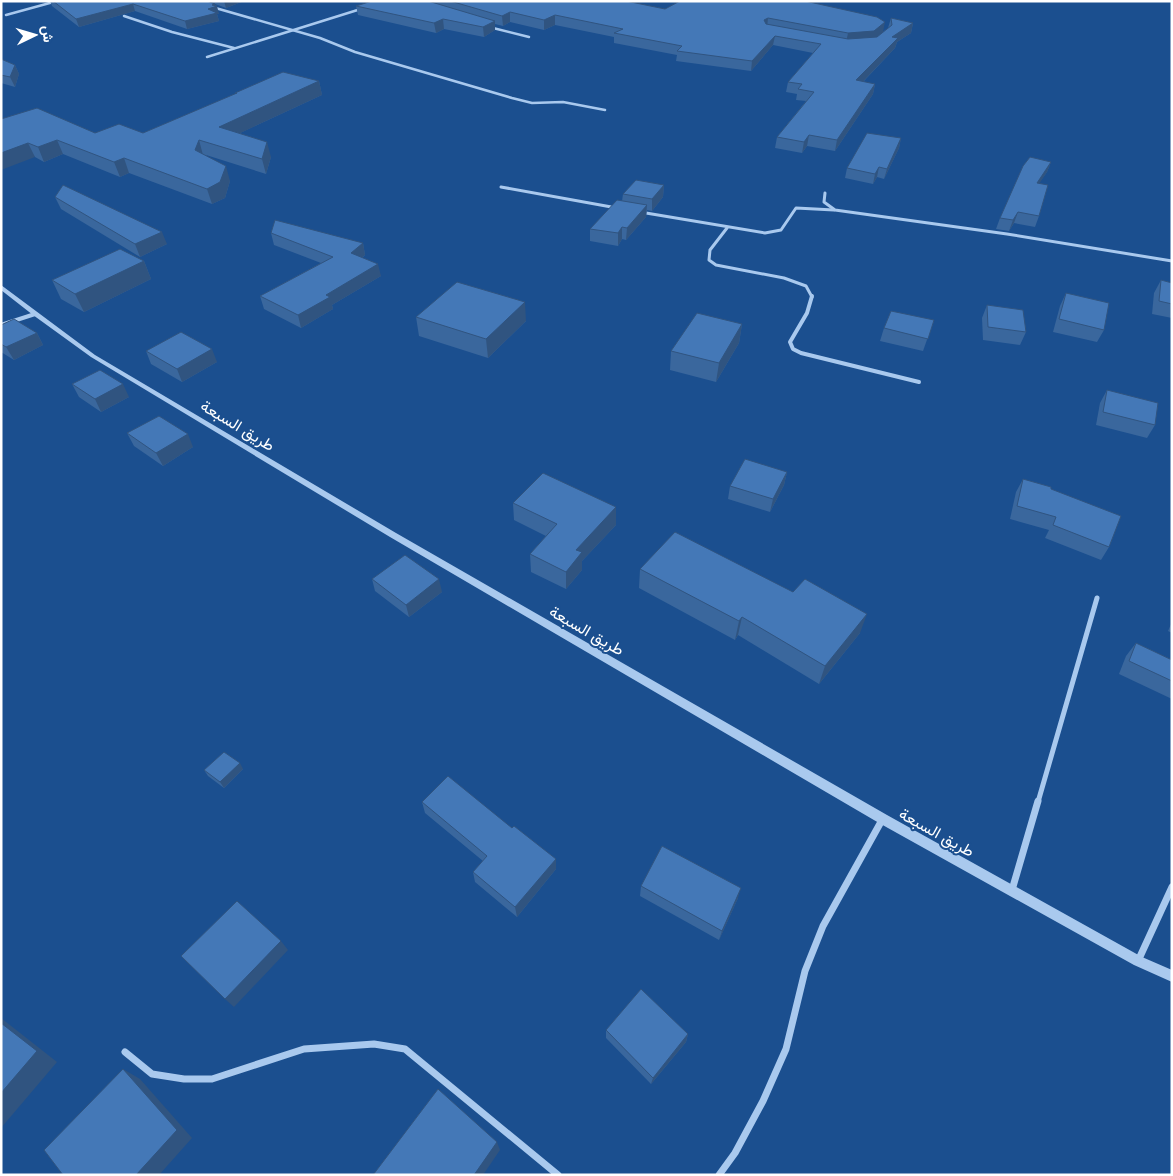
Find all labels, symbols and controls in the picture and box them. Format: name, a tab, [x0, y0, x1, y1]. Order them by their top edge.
north arrow	[10, 10, 60, 60]
text: ش	[38, 25, 58, 43]
street label: طريق السبعة	[197, 395, 279, 456]
street label: طريق السبعة	[546, 601, 628, 660]
street label: طريق السبعة	[895, 803, 978, 862]

